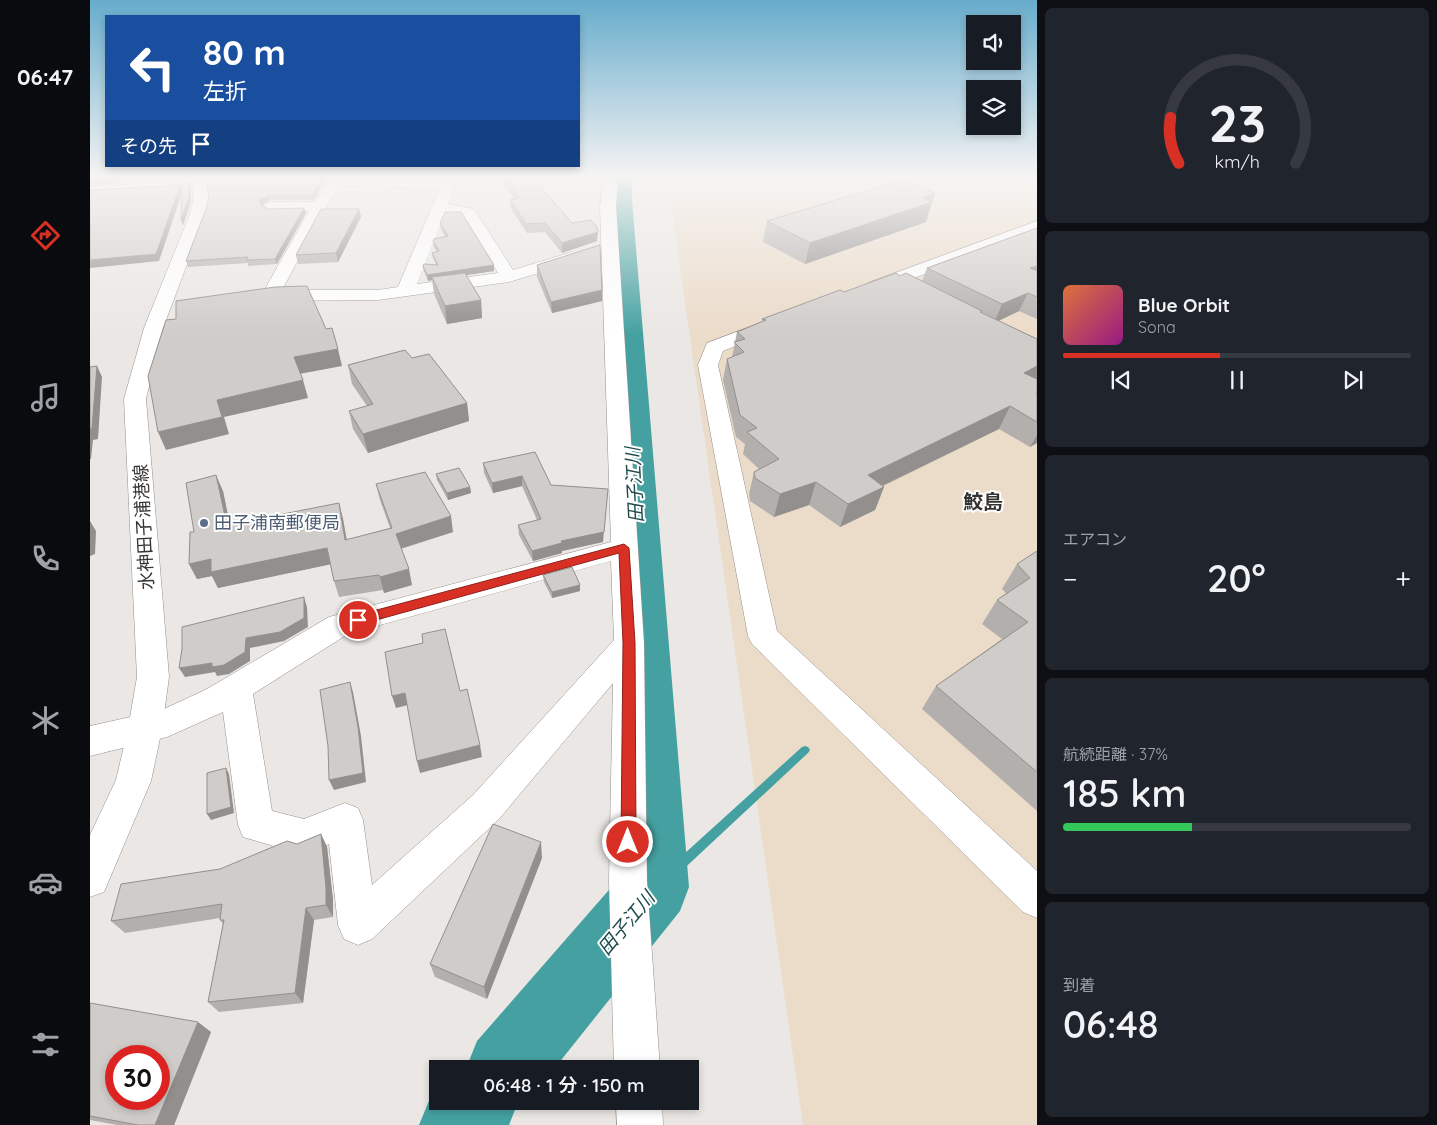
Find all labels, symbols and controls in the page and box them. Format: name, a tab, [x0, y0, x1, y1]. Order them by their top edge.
map controls	[966, 15, 1021, 135]
button: sound	[966, 15, 1021, 70]
text: 80 m	[203, 30, 286, 74]
icon: left	[120, 35, 185, 100]
text: 06:47	[17, 63, 73, 91]
text: 左折	[203, 77, 247, 105]
button: layers	[966, 80, 1021, 135]
text: 23	[1208, 90, 1266, 155]
icon: arrive	[187, 130, 215, 158]
text: その先	[120, 134, 177, 158]
text: km/h	[1214, 150, 1260, 172]
icon: directions	[28, 218, 63, 253]
text: Blue Orbit	[1138, 293, 1230, 317]
text: Sona	[1138, 317, 1176, 337]
icon: previous	[1107, 366, 1135, 394]
icon: pause	[1223, 366, 1251, 394]
icon: next	[1339, 366, 1367, 394]
icon: music	[28, 380, 63, 415]
water label: 田子江川	[620, 444, 648, 524]
street label: 水神田子浦港線	[129, 464, 158, 591]
district label: 鮫島	[963, 489, 1003, 514]
place label: 田子浦南郵便局	[214, 511, 340, 534]
marker: 田子浦南郵便局	[198, 517, 210, 529]
text: エアコン	[1063, 529, 1127, 549]
icon: phone	[28, 541, 63, 576]
text: 20°	[1207, 554, 1266, 602]
text: −	[1063, 561, 1078, 596]
text: +	[1395, 561, 1411, 596]
pin	[337, 599, 379, 641]
icon: arrive	[344, 606, 372, 634]
icon: climate	[28, 703, 63, 738]
text: 航続距離 · 37%	[1063, 744, 1168, 764]
text: 185 km	[1063, 769, 1186, 817]
position arrow	[601, 815, 653, 867]
icon: car	[28, 865, 63, 900]
water label: 田子江川	[592, 885, 661, 960]
text: 到着	[1063, 975, 1095, 995]
text: 06:48	[1063, 1000, 1159, 1048]
icon: filters	[28, 1027, 63, 1062]
speed limit sign: 30	[105, 1045, 170, 1110]
text: 06:48 · 1 分 · 150 m	[484, 1073, 644, 1097]

